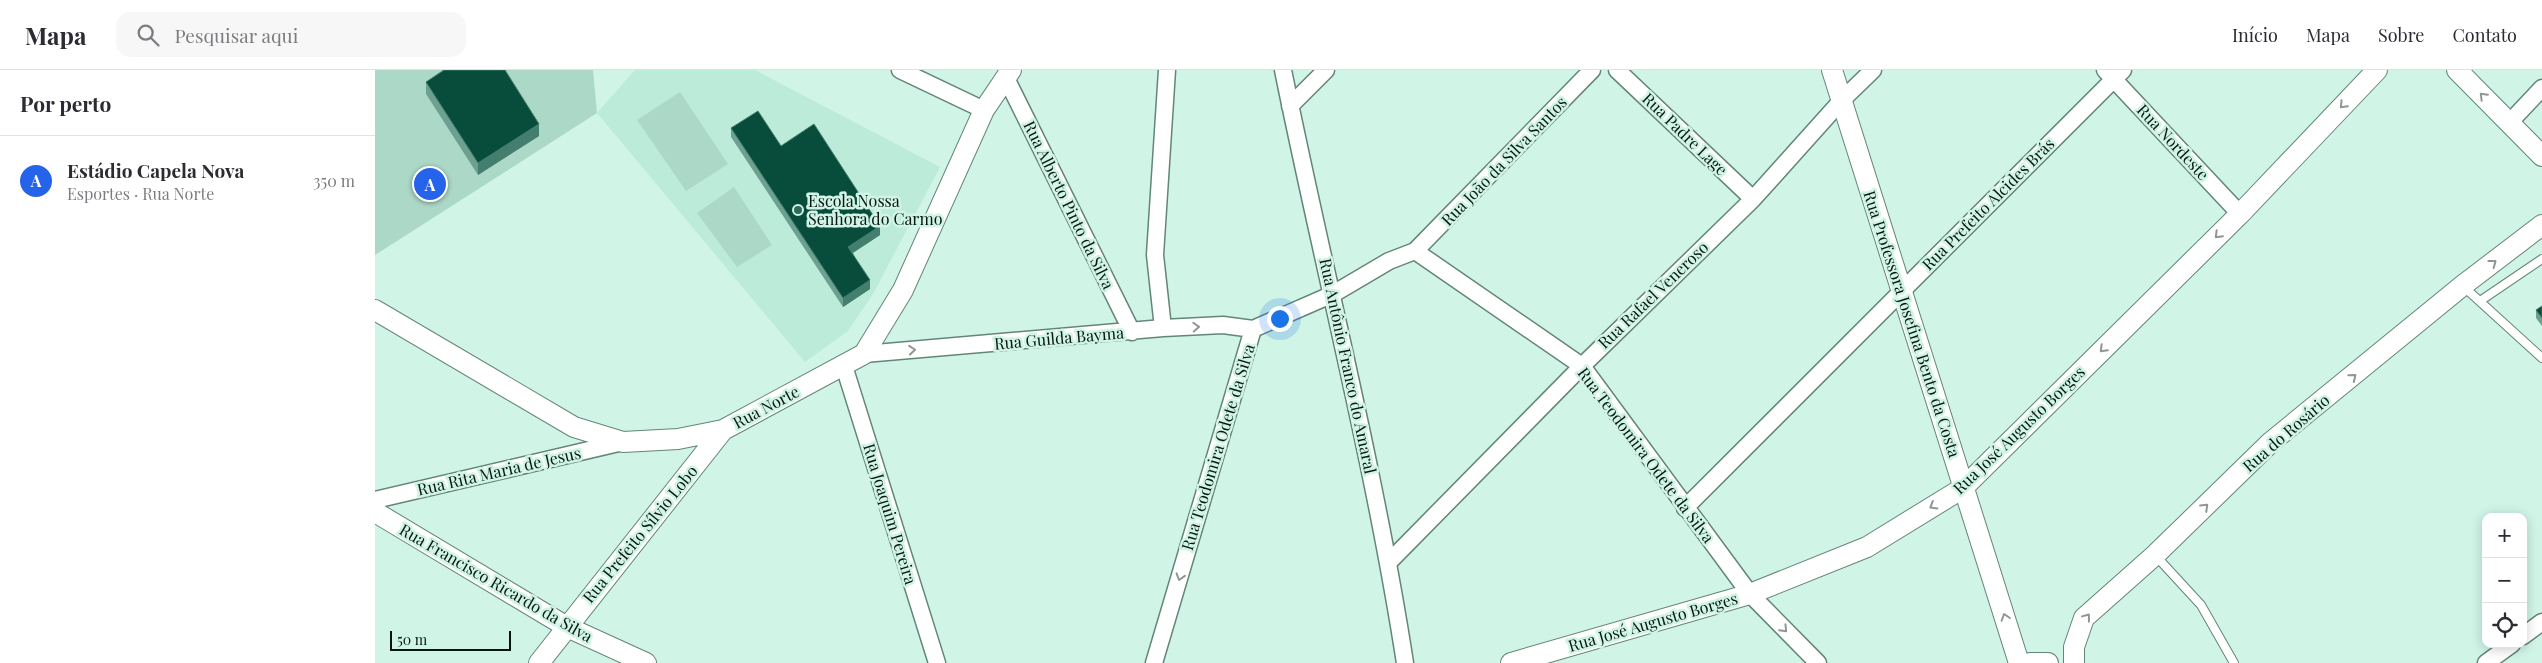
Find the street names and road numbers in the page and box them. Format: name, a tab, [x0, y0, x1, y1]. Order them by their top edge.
street label: Rua Padre Lage	[1638, 88, 1732, 180]
street label: Rua João da Silva Santos	[1436, 91, 1571, 230]
street label: Rua Nordeste	[2133, 99, 2214, 184]
street label: Rua Alberto Pinto da Silva	[1019, 117, 1119, 292]
street label: Rua Prefeito Alcides Brás	[1917, 133, 2058, 274]
street label: Rua Professora Josefina Bento da Costa	[1859, 188, 1966, 460]
street label: Rua Rafael Veneroso	[1593, 236, 1712, 353]
street label: Rua Antônio Franco do Amaral	[1315, 256, 1382, 476]
street label: Rua Guilda Bayma	[993, 321, 1125, 354]
street label: Rua Teodomira Odete da Silva	[1176, 341, 1259, 553]
street label: Rua José Augusto Borges	[1948, 361, 2089, 498]
street label: Rua Teodomira Odete da Silva	[1573, 363, 1719, 547]
street label: Rua Norte	[729, 380, 803, 433]
street label: Rua do Rosário	[2238, 389, 2334, 476]
street label: Rua Rita Maria de Jesus	[415, 441, 583, 500]
street label: Rua Joaquim Pereira	[859, 441, 922, 587]
street label: Rua Prefeito Sílvio Lobo	[578, 460, 702, 607]
street label: Rua Francisco Ricardo da Silva	[396, 519, 597, 647]
street label: Rua José Augusto Borges	[1566, 587, 1740, 656]

